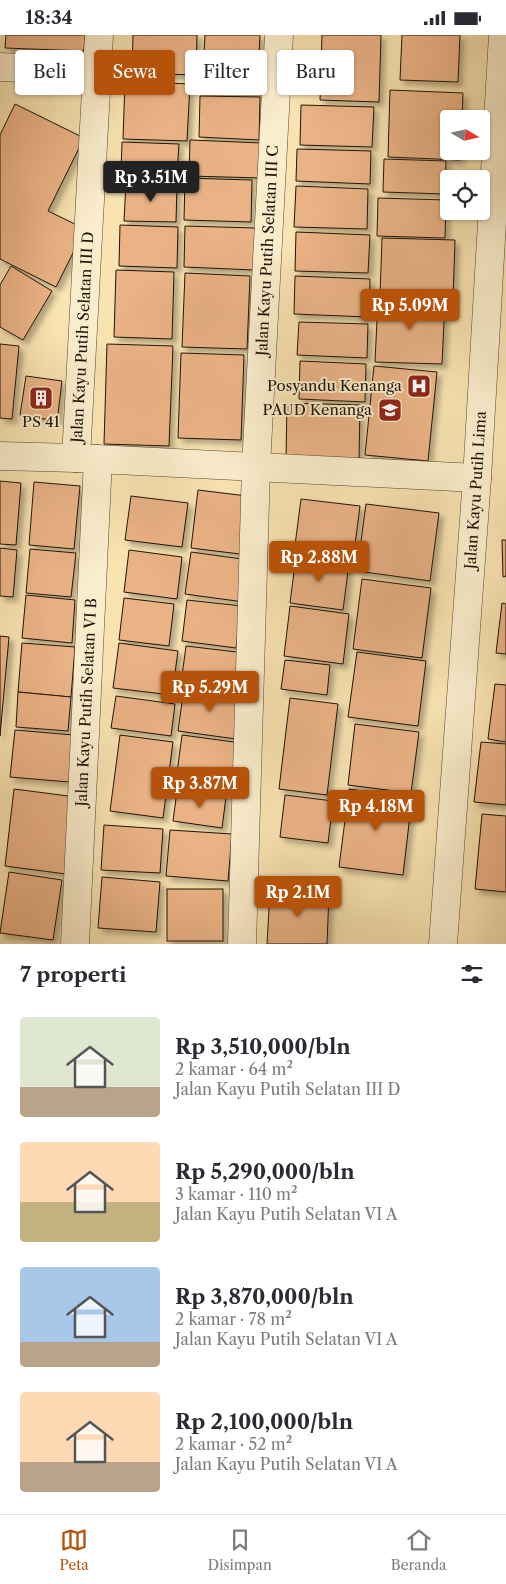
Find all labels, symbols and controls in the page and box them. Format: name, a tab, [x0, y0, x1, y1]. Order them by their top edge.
text: 18:34	[25, 6, 73, 29]
chip: Beli	[15, 50, 84, 95]
chip: Sewa	[94, 50, 175, 95]
chip: Filter	[185, 50, 267, 95]
chip: Baru	[277, 50, 354, 95]
north arrow	[440, 110, 490, 160]
map controls	[440, 110, 490, 220]
street label: Jalan Kayu Putih Selatan III C	[252, 145, 282, 358]
pin: Rp 3.51M	[99, 161, 203, 203]
text: Rp 3.51M	[114, 167, 188, 187]
button: locate	[440, 170, 490, 220]
street label: Jalan Kayu Putih Selatan III D	[67, 231, 97, 445]
pin: Rp 5.09M	[358, 289, 462, 331]
text: Rp 5.09M	[372, 295, 448, 315]
hospital icon: Posyandu Kenanga	[406, 373, 432, 399]
place label: Posyandu Kenanga	[267, 376, 402, 395]
building icon: PS 41	[28, 385, 54, 411]
school or university icon: PAUD Kenanga	[377, 397, 403, 423]
place label: PAUD Kenanga	[263, 400, 372, 419]
street label: Jalan Kayu Putih Lima	[460, 411, 490, 572]
place label: PS 41	[22, 412, 61, 431]
pin: Rp 2.88M	[267, 541, 371, 583]
text: Rp 2.88M	[280, 547, 358, 567]
street label: Jalan Kayu Putih Selatan VI B	[71, 597, 100, 809]
pin: Rp 5.29M	[158, 671, 262, 713]
text: Rp 5.29M	[172, 677, 248, 697]
pin: Rp 3.87M	[148, 767, 252, 809]
text: Rp 3.87M	[162, 773, 238, 793]
pin: Rp 4.18M	[324, 789, 428, 832]
text: Rp 4.18M	[339, 796, 414, 816]
pin: Rp 2.1M	[252, 875, 344, 918]
text: Rp 2.1M	[265, 882, 331, 902]
icon: filters	[458, 960, 486, 988]
text: 7 properti	[20, 962, 127, 987]
text: Rp 3,510,000/bln	[175, 1034, 351, 1059]
icon: home	[60, 1037, 120, 1097]
text: 2 kamar · 64 m²	[175, 1059, 293, 1079]
text: Jalan Kayu Putih Selatan III D	[175, 1079, 401, 1099]
text: Rp 5,290,000/bln	[175, 1159, 355, 1184]
icon: home	[60, 1162, 120, 1222]
text: 3 kamar · 110 m²	[175, 1184, 298, 1204]
text: Jalan Kayu Putih Selatan VI A	[175, 1204, 398, 1224]
text: Rp 3,870,000/bln	[175, 1284, 354, 1309]
icon: home	[60, 1287, 120, 1347]
text: 2 kamar · 78 m²	[175, 1309, 292, 1329]
text: Jalan Kayu Putih Selatan VI A	[175, 1329, 398, 1349]
text: Rp 2,100,000/bln	[175, 1409, 353, 1434]
icon: home	[60, 1412, 120, 1472]
text: 2 kamar · 52 m²	[175, 1434, 292, 1454]
text: Jalan Kayu Putih Selatan VI A	[175, 1454, 398, 1474]
tab: Peta	[60, 1526, 89, 1574]
tab: Disimpan	[208, 1526, 272, 1574]
tab: Beranda	[391, 1526, 446, 1574]

